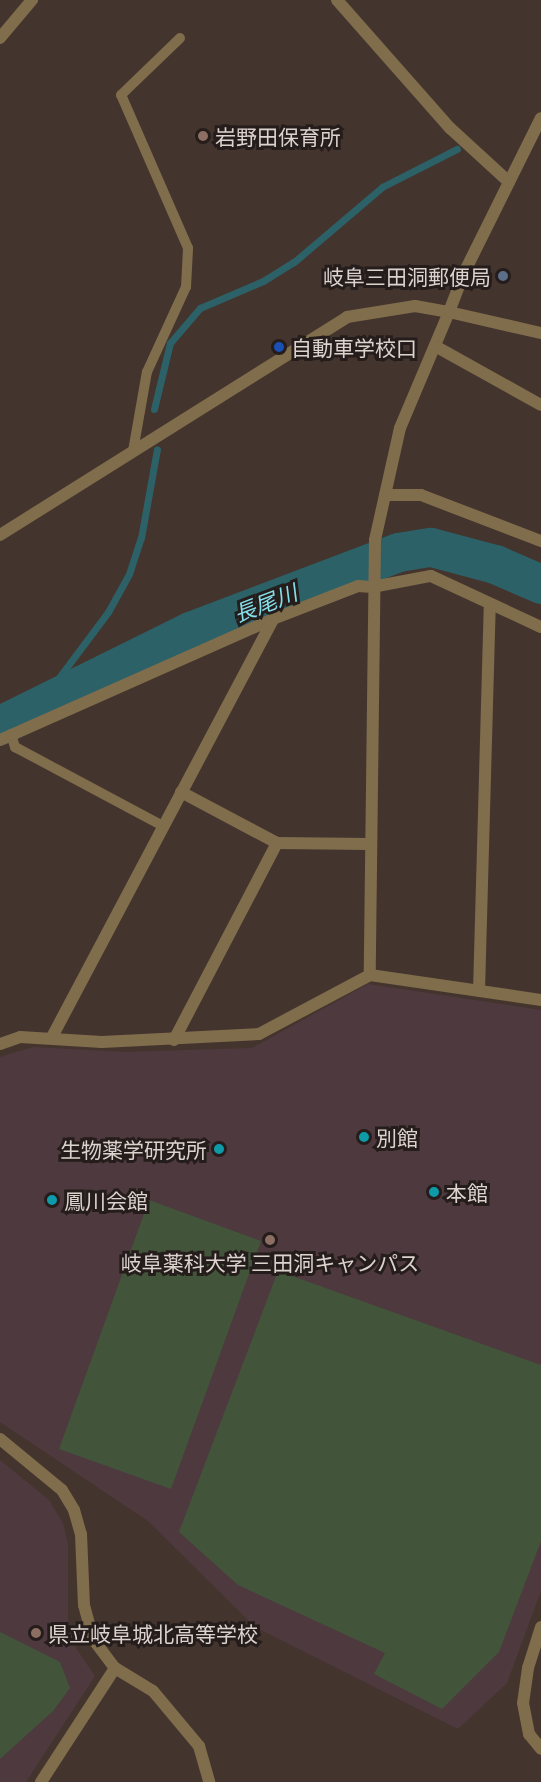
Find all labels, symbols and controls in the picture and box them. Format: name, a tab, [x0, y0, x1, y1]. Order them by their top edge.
place label: 岩野田保育所	[215, 123, 341, 149]
marker: 岩野田保育所	[196, 129, 210, 143]
place label: 岐阜三田洞郵便局	[323, 263, 491, 289]
marker: 岐阜三田洞郵便局	[496, 269, 510, 283]
place label: 自動車学校口	[291, 334, 417, 360]
marker: 自動車学校口	[272, 340, 286, 354]
water label: 長尾川	[229, 578, 301, 626]
place label: 別館	[376, 1124, 418, 1150]
marker: 別館	[357, 1130, 371, 1144]
place label: 生物薬学研究所	[60, 1136, 207, 1162]
marker: 生物薬学研究所	[212, 1142, 226, 1156]
place label: 本館	[446, 1179, 488, 1205]
marker: 本館	[427, 1185, 441, 1199]
place label: 鳳川会館	[64, 1187, 148, 1213]
marker: 鳳川会館	[45, 1193, 59, 1207]
marker: 岐阜薬科大学 三田洞キャンパス	[263, 1233, 277, 1247]
place label: 岐阜薬科大学 三田洞キャンパス	[121, 1249, 419, 1275]
place label: 県立岐阜城北高等学校	[48, 1620, 258, 1646]
marker: 県立岐阜城北高等学校	[29, 1626, 43, 1640]

